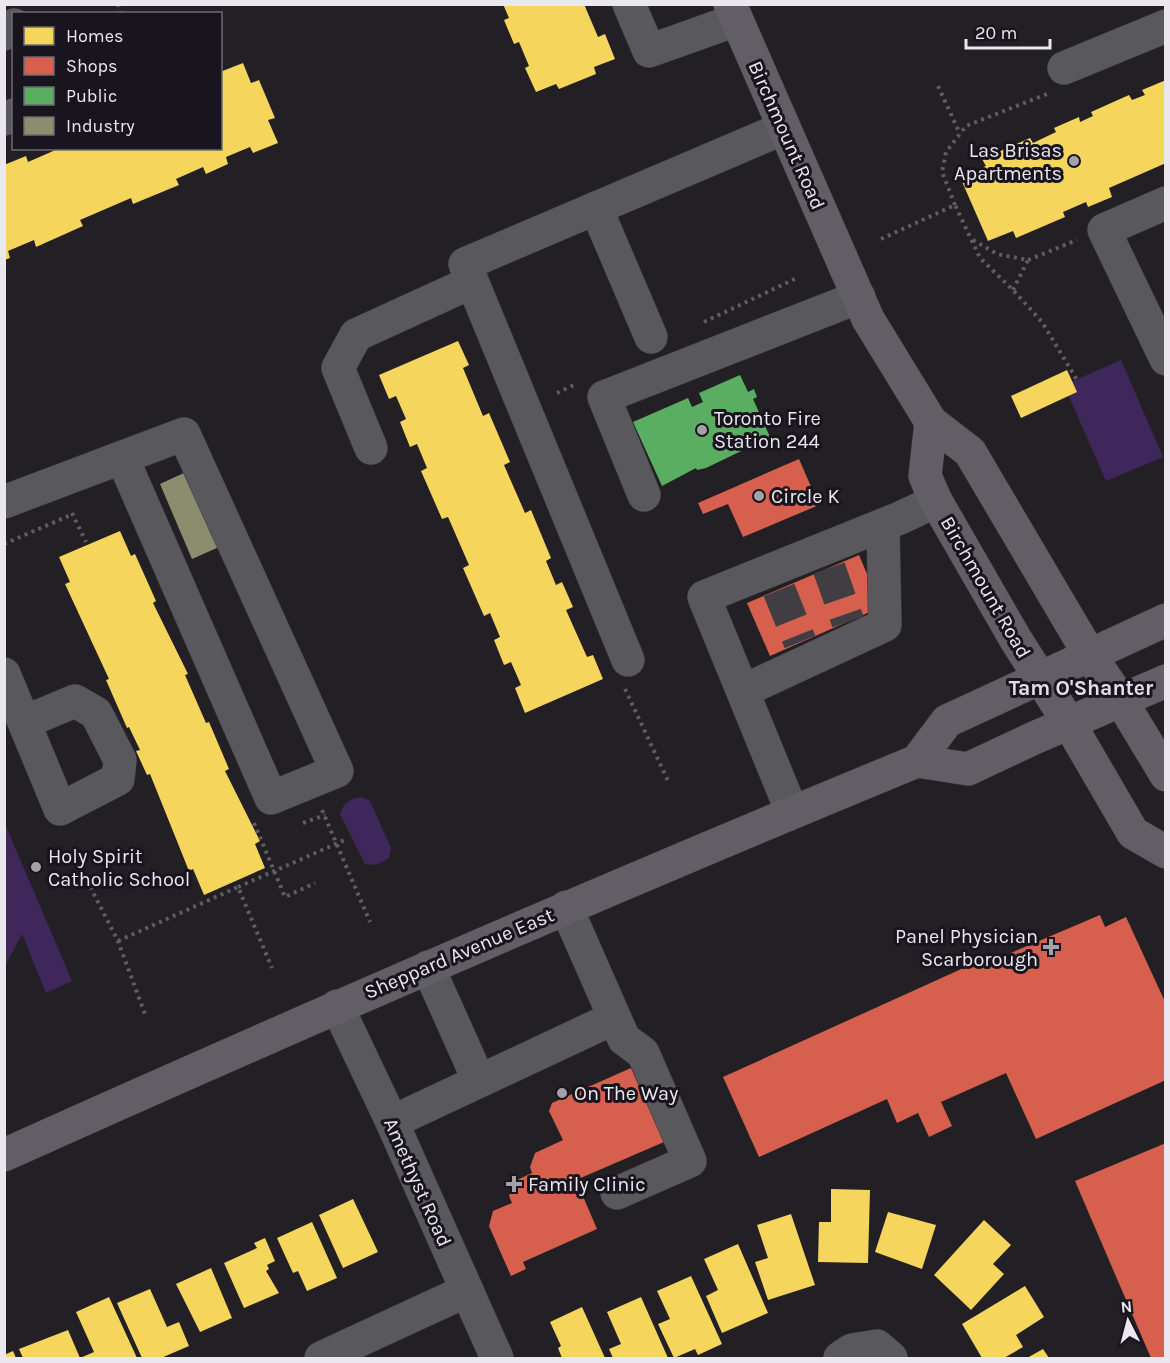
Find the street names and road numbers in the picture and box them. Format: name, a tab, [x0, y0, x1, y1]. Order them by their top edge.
street label: Birchmount Road	[743, 57, 830, 213]
street label: Birchmount Road	[936, 512, 1036, 662]
street label: Sheppard Avenue East	[361, 903, 558, 1004]
street label: Amethyst Road	[379, 1114, 456, 1250]

